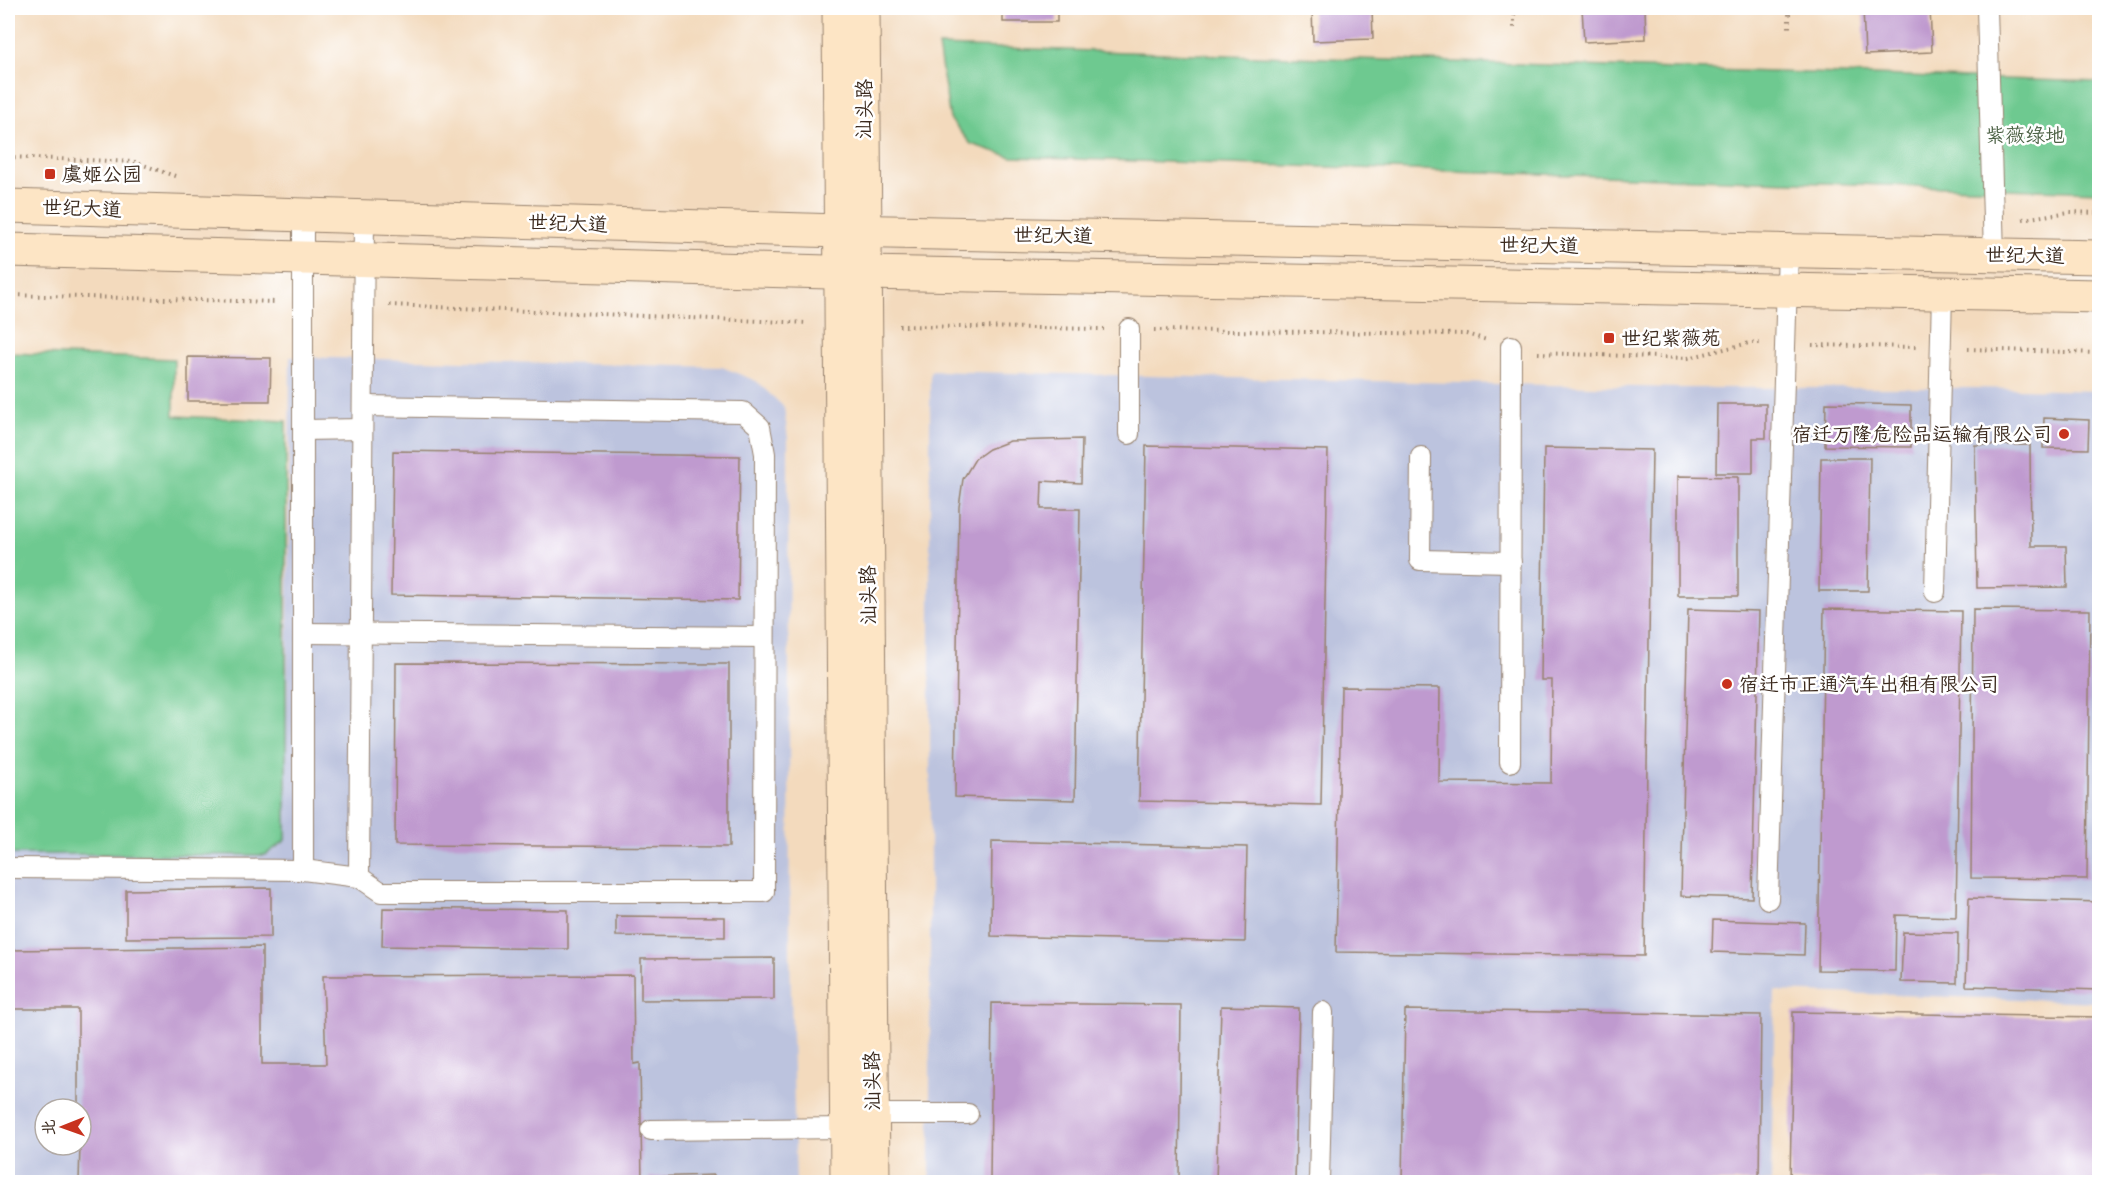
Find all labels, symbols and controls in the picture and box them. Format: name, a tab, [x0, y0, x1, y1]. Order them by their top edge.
street label: 汕头路	[852, 78, 876, 139]
park label: 紫薇绿地	[1985, 123, 2065, 147]
place label: 虞姬公园	[62, 162, 142, 186]
marker: 虞姬公园	[43, 167, 57, 181]
street label: 世纪大道	[42, 195, 122, 221]
street label: 世纪大道	[528, 210, 608, 236]
street label: 世纪大道	[1013, 222, 1093, 248]
street label: 世纪大道	[1499, 232, 1579, 258]
street label: 世纪大道	[1985, 242, 2065, 268]
place label: 世纪紫薇苑	[1621, 326, 1721, 350]
marker: 世纪紫薇苑	[1602, 331, 1616, 345]
place label: 宿迁万隆危险品运输有限公司	[1792, 422, 2052, 446]
marker: 宿迁万隆危险品运输有限公司	[2057, 427, 2071, 441]
street label: 汕头路	[855, 564, 881, 625]
place label: 宿迁市正通汽车出租有限公司	[1739, 672, 1999, 696]
marker: 宿迁市正通汽车出租有限公司	[1720, 677, 1734, 691]
street label: 汕头路	[859, 1050, 885, 1111]
north arrow	[33, 1097, 93, 1157]
text: 北	[39, 1119, 58, 1135]

